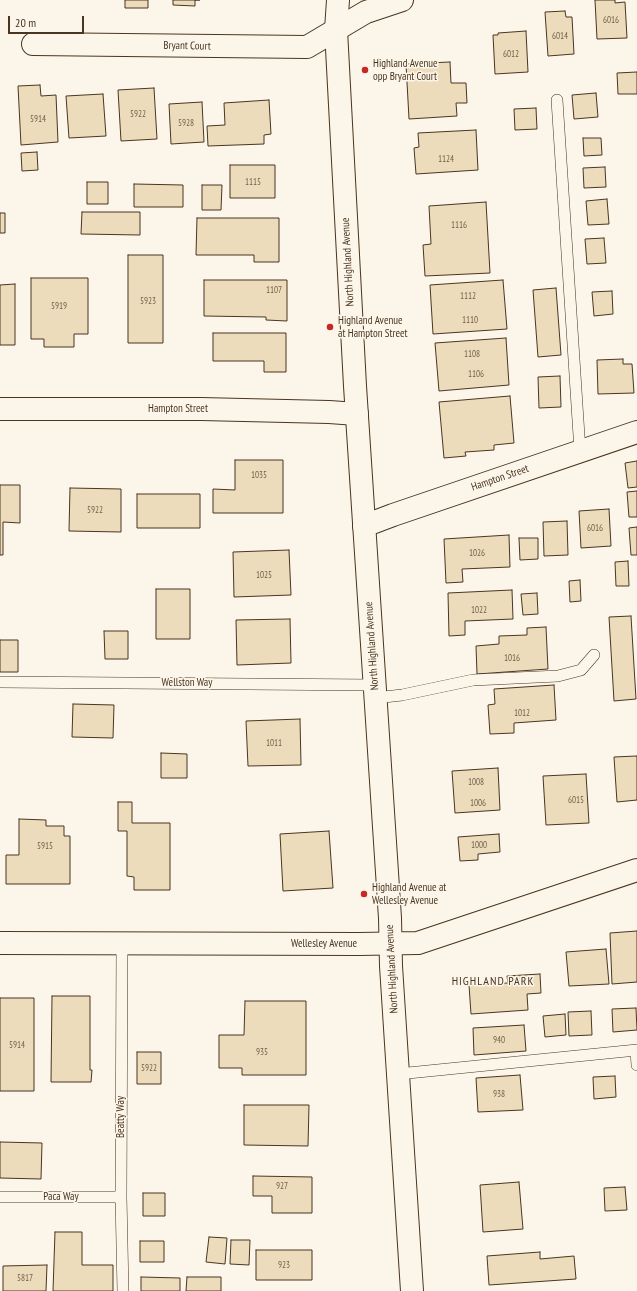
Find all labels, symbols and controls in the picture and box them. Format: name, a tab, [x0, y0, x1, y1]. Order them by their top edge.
scale bar	[10, 8, 86, 34]
text: 20 m	[15, 15, 36, 30]
house number: 6016	[603, 15, 619, 25]
house number: 6014	[552, 31, 568, 41]
street label: Bryant Court	[163, 39, 211, 53]
house number: 6012	[503, 49, 519, 59]
place label: Highland Avenue opp Bryant Court	[373, 57, 438, 83]
marker: Highland Avenue opp Bryant Court	[360, 65, 370, 75]
house number: 5922	[130, 109, 146, 119]
house number: 5914	[30, 114, 46, 124]
house number: 5928	[178, 118, 194, 128]
house number: 1124	[438, 154, 454, 164]
house number: 1115	[245, 177, 261, 187]
street label: North Highland Avenue	[339, 217, 357, 307]
house number: 1116	[451, 220, 467, 230]
house number: 1107	[266, 285, 282, 295]
house number: 1112	[460, 291, 476, 301]
house number: 5923	[140, 296, 156, 306]
house number: 5919	[51, 301, 67, 311]
place label: Highland Avenue at Hampton Street	[338, 314, 408, 340]
house number: 1110	[462, 315, 478, 325]
marker: Highland Avenue at Hampton Street	[325, 322, 335, 332]
house number: 1108	[464, 349, 480, 359]
house number: 1106	[468, 369, 484, 379]
street label: Hampton Street	[148, 402, 208, 416]
street label: Hampton Street	[470, 462, 530, 494]
house number: 1035	[251, 470, 267, 480]
house number: 5922	[87, 505, 103, 515]
house number: 6016	[587, 523, 603, 533]
house number: 1026	[469, 548, 485, 558]
house number: 1025	[256, 570, 272, 580]
street label: North Highland Avenue	[362, 601, 382, 691]
house number: 1022	[471, 605, 487, 615]
house number: 1016	[504, 653, 520, 663]
street label: Wellston Way	[162, 676, 212, 690]
house number: 1012	[514, 708, 530, 718]
house number: 1011	[266, 738, 282, 748]
house number: 1008	[468, 777, 484, 787]
house number: 6015	[568, 795, 584, 805]
house number: 1006	[470, 798, 486, 808]
house number: 1000	[471, 840, 487, 850]
house number: 5915	[37, 841, 53, 851]
place label: Highland Avenue at Wellesley Avenue	[372, 881, 446, 907]
marker: Highland Avenue at Wellesley Avenue	[359, 889, 369, 899]
street label: North Highland Avenue	[383, 924, 401, 1014]
street label: Wellesley Avenue	[291, 937, 357, 951]
district label: HIGHLAND PARK	[452, 975, 534, 989]
house number: 940	[493, 1035, 505, 1045]
house number: 5914	[9, 1040, 25, 1050]
house number: 935	[256, 1047, 268, 1057]
house number: 5922	[141, 1063, 157, 1073]
house number: 938	[493, 1089, 505, 1099]
street label: Beatty Way	[114, 1096, 128, 1138]
house number: 927	[276, 1181, 288, 1191]
street label: Paca Way	[43, 1190, 79, 1204]
house number: 923	[278, 1260, 290, 1270]
house number: 5817	[17, 1273, 33, 1283]

